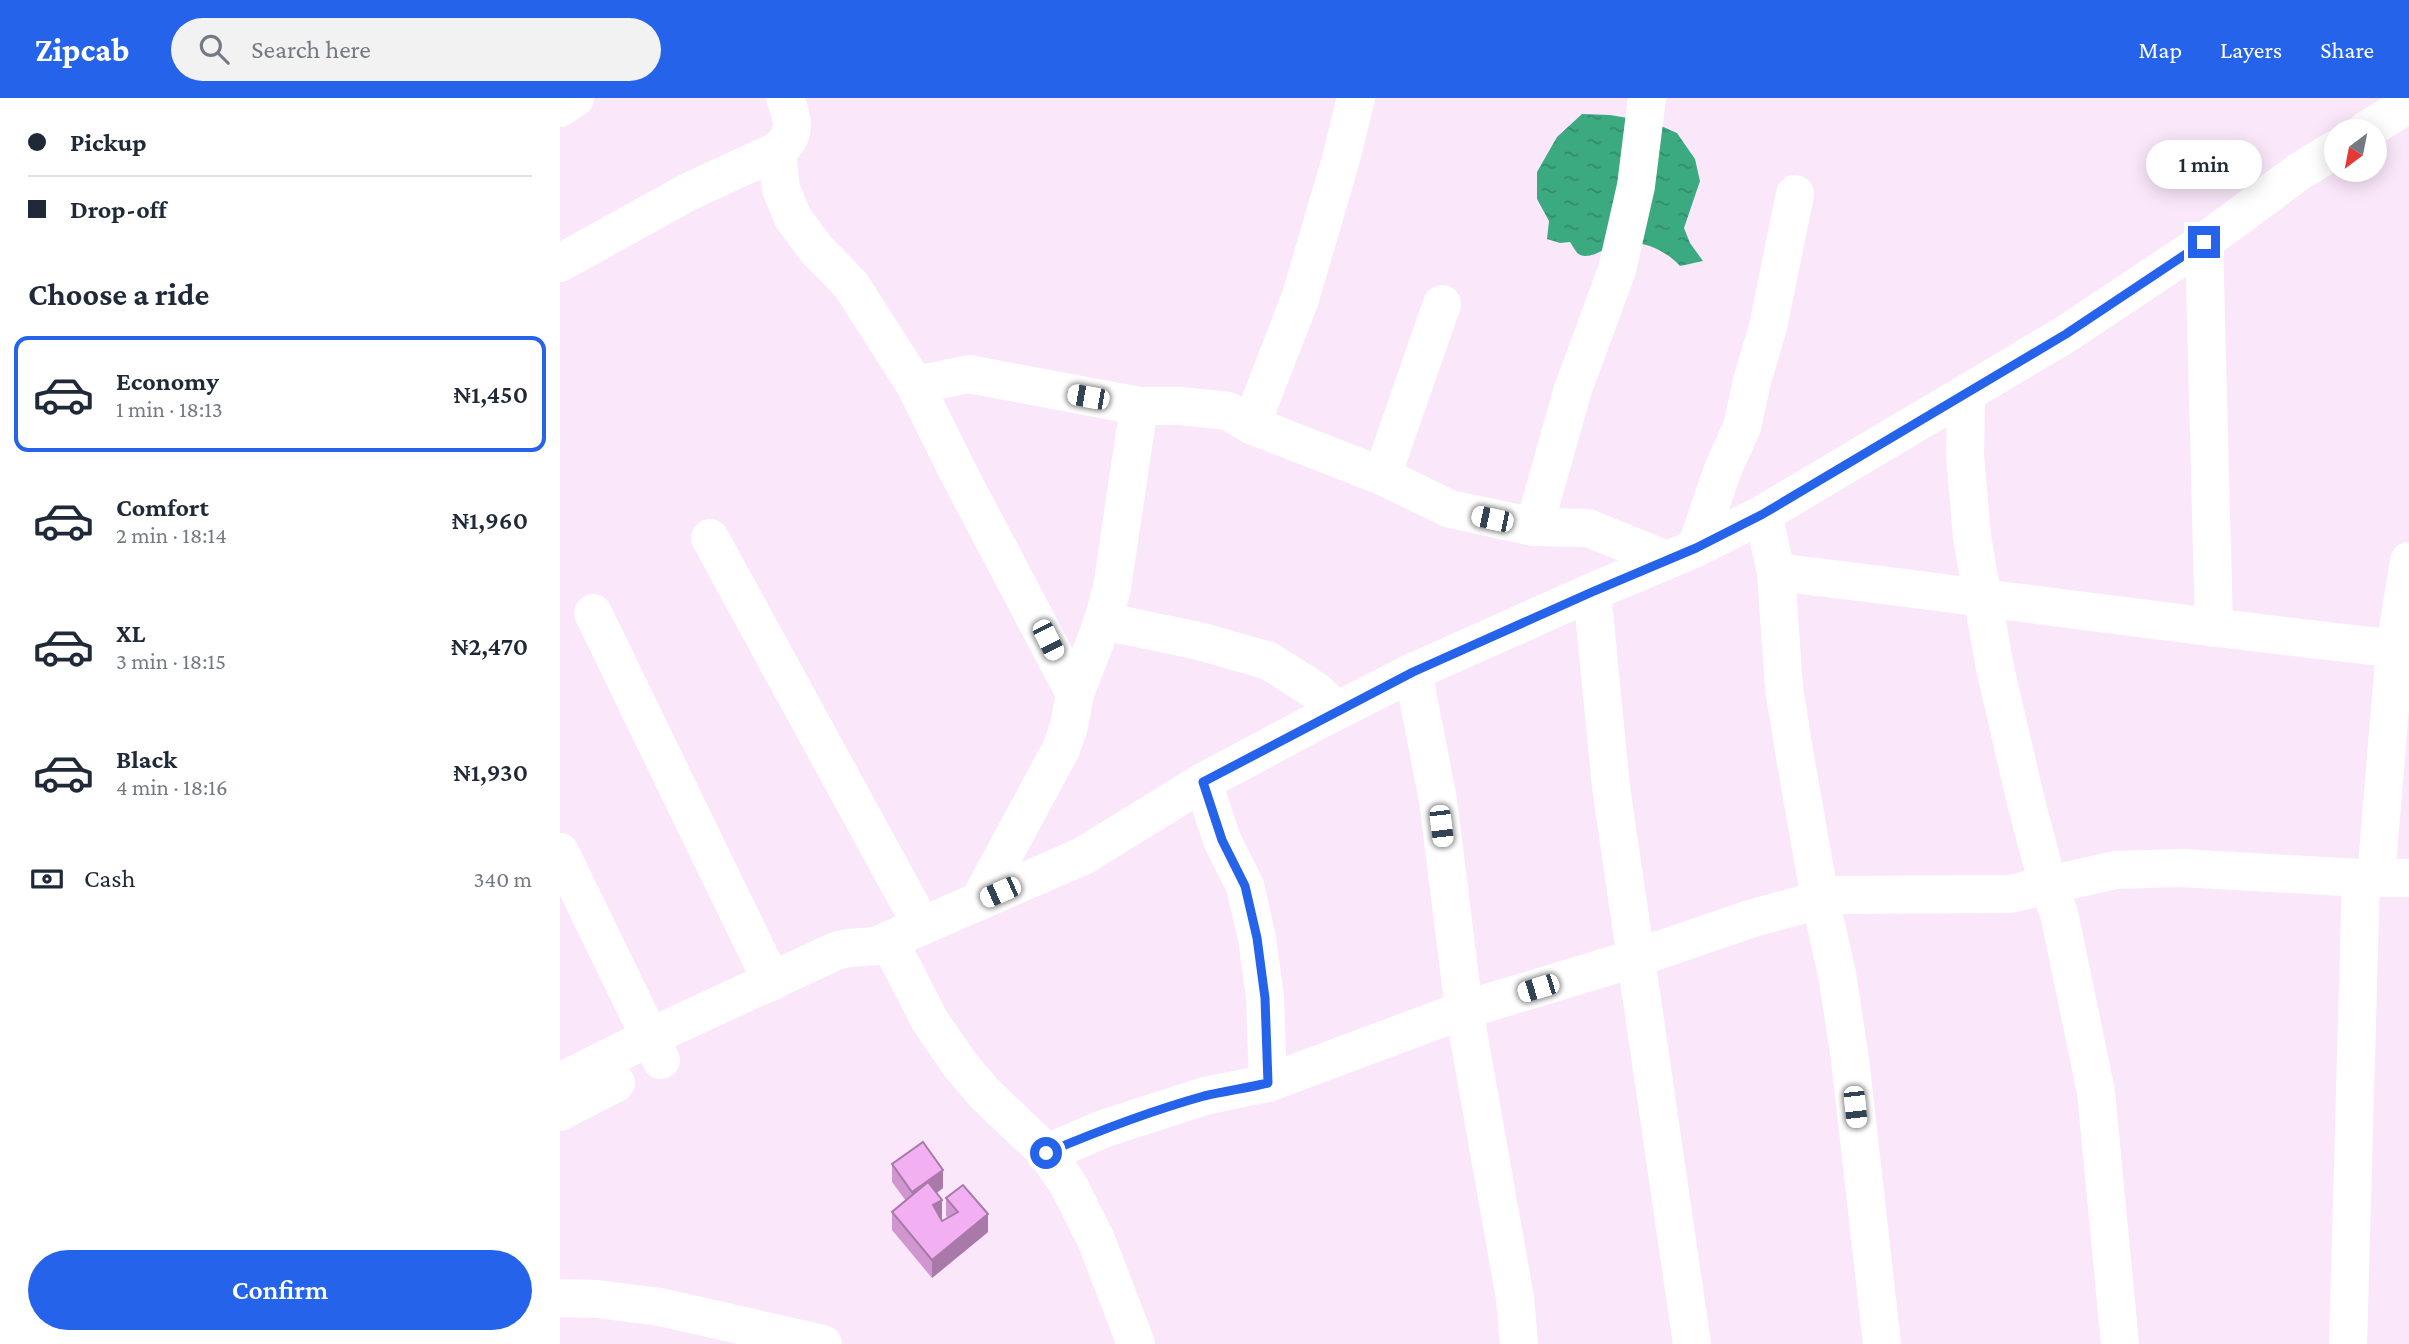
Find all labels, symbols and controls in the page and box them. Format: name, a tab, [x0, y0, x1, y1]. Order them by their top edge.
search box	[171, 18, 661, 81]
icon: search	[195, 30, 233, 68]
text: Zipcab	[35, 31, 129, 68]
text: Search here	[251, 35, 371, 64]
text: Map	[2138, 36, 2182, 63]
text: Layers	[2220, 36, 2282, 63]
text: Share	[2320, 36, 2374, 63]
north arrow	[2324, 119, 2387, 182]
map controls	[2324, 119, 2387, 182]
text: Pickup	[70, 128, 147, 157]
callout: 1 min	[2146, 141, 2262, 190]
text: 1 min	[2178, 151, 2230, 177]
text: Drop-off	[70, 195, 167, 224]
route end	[2188, 226, 2220, 258]
text: Choose a ride	[28, 276, 209, 312]
icon: car	[32, 363, 95, 426]
text: Economy	[116, 367, 219, 396]
text: ₦1,450	[454, 380, 528, 409]
car	[1066, 383, 1111, 411]
text: 1 min · 18:13	[116, 396, 223, 422]
icon: car	[32, 489, 95, 552]
text: Comfort	[116, 493, 209, 522]
car	[1470, 504, 1515, 534]
text: ₦1,960	[452, 506, 528, 535]
text: 2 min · 18:14	[116, 522, 227, 548]
icon: car	[32, 615, 95, 678]
car	[1030, 617, 1067, 663]
text: XL	[116, 619, 145, 648]
text: ₦2,470	[451, 632, 528, 661]
text: 3 min · 18:15	[116, 648, 226, 674]
icon: car	[32, 741, 95, 804]
text: Black	[116, 745, 177, 774]
text: ₦1,930	[453, 758, 528, 787]
text: 4 min · 18:16	[116, 774, 228, 800]
car	[1429, 804, 1454, 848]
icon: cash	[28, 860, 66, 898]
text: Cash	[84, 864, 135, 893]
text: 340 m	[474, 866, 532, 892]
car	[977, 874, 1024, 910]
car	[1515, 972, 1562, 1004]
car	[1843, 1085, 1868, 1129]
route start	[1030, 1137, 1062, 1169]
button: Confirm	[28, 1250, 532, 1330]

